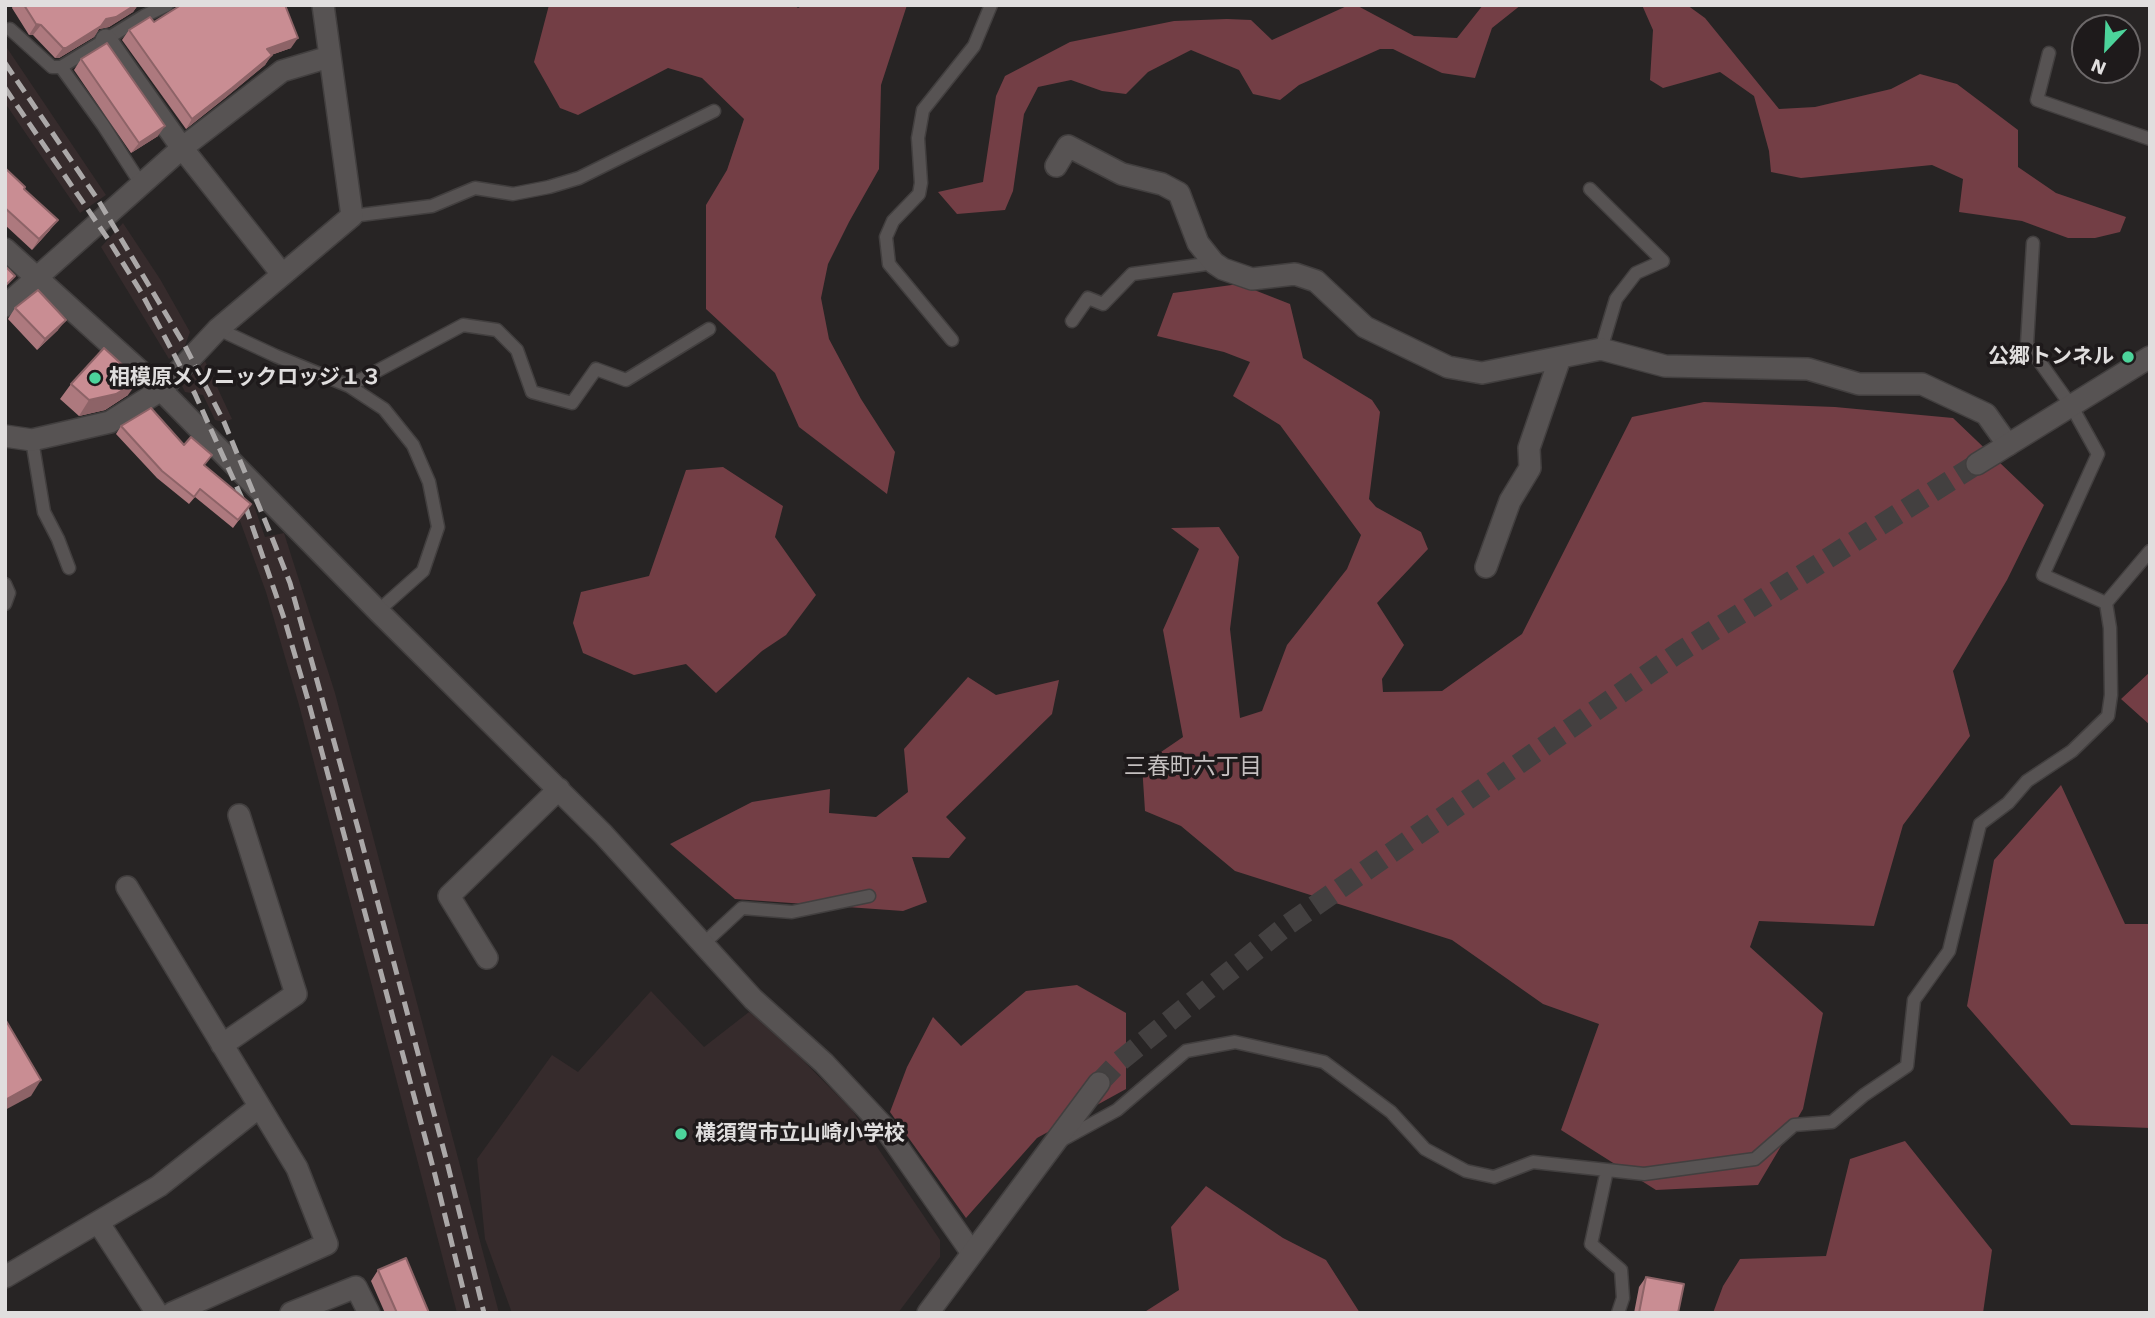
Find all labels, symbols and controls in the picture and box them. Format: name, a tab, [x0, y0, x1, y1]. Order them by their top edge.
north arrow	[2071, 14, 2141, 84]
text: N	[2087, 54, 2109, 80]
place label: 公郷トンネル	[1988, 344, 2114, 370]
marker: 公郷トンネル	[2120, 349, 2136, 365]
place label: 相模原メソニックロッジ１３	[109, 365, 382, 391]
marker: 相模原メソニックロッジ１３	[87, 370, 103, 386]
district label: 三春町六丁目	[1124, 753, 1262, 781]
place label: 横須賀市立山崎小学校	[695, 1121, 905, 1147]
marker: 横須賀市立山崎小学校	[673, 1126, 689, 1142]

